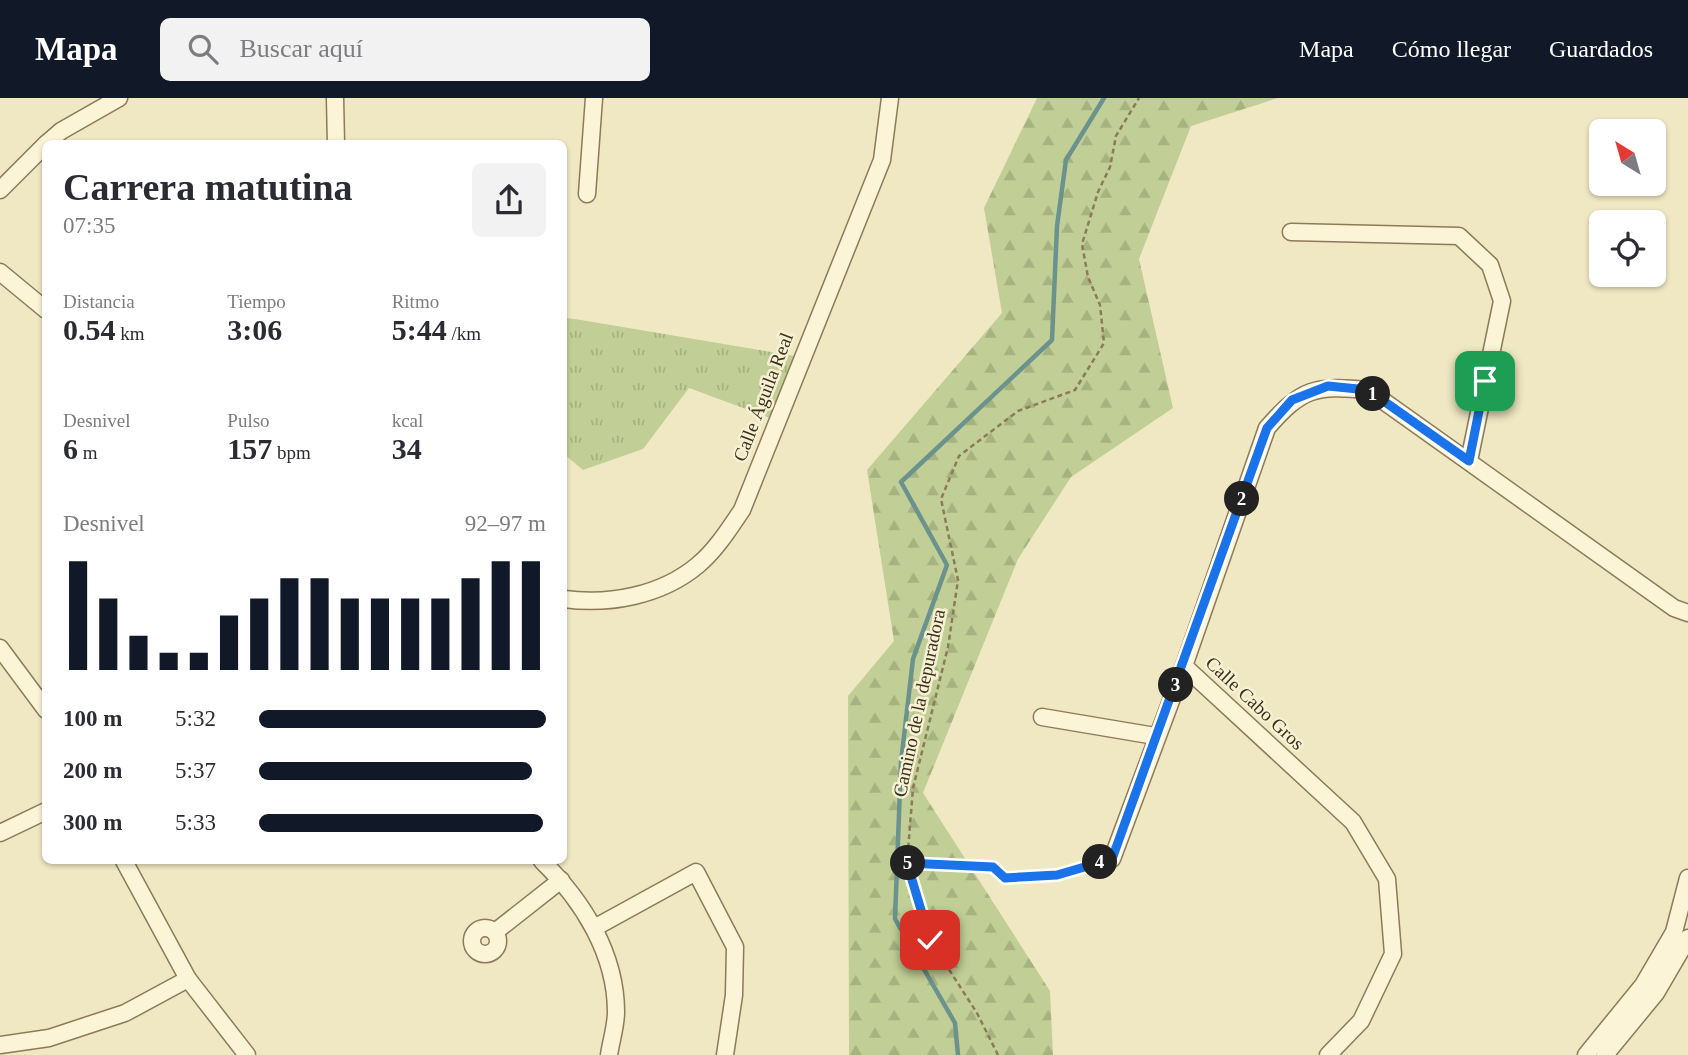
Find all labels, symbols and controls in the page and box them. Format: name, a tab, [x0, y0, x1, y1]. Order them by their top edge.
search box	[160, 18, 650, 81]
icon: search	[184, 30, 222, 68]
text: Mapa	[35, 31, 118, 67]
text: Buscar aquí	[240, 34, 363, 63]
text: Mapa	[1299, 36, 1354, 62]
text: Cómo llegar	[1392, 36, 1511, 62]
text: Guardados	[1549, 36, 1653, 62]
north arrow	[1589, 119, 1666, 196]
map controls	[1589, 119, 1666, 287]
button: share	[472, 163, 546, 237]
text: Carrera matutina	[63, 166, 353, 208]
button: locate	[1589, 210, 1666, 287]
text: 07:35	[63, 213, 115, 238]
text: Distancia	[63, 291, 135, 312]
text: Tiempo	[227, 291, 286, 312]
text: Ritmo	[392, 291, 439, 312]
text: 0.54	[63, 313, 116, 346]
text: 3:06	[227, 313, 282, 346]
text: 5:44	[392, 313, 447, 346]
text: km	[116, 323, 145, 344]
text: /km	[447, 323, 481, 344]
street label: Calle Águila Real	[729, 330, 797, 464]
pin	[1455, 351, 1515, 411]
icon: arrive	[1466, 362, 1504, 400]
pin: 1	[1356, 376, 1390, 412]
text: 1	[1368, 383, 1377, 404]
text: Desnivel	[63, 410, 131, 431]
text: Pulso	[227, 410, 270, 431]
text: kcal	[392, 410, 423, 431]
text: 6	[63, 432, 78, 465]
text: 157	[227, 432, 272, 465]
text: 34	[392, 432, 422, 465]
text: m	[78, 442, 98, 463]
text: bpm	[272, 442, 311, 463]
pin: 2	[1224, 482, 1260, 516]
text: 2	[1237, 488, 1246, 509]
text: Desnivel	[63, 511, 145, 536]
text: 92–97 m	[465, 511, 546, 536]
street label: Camino de la depuradora	[889, 607, 949, 799]
street label: Calle Cabo Gros	[1202, 652, 1308, 754]
pin: 3	[1158, 668, 1194, 702]
text: 3	[1171, 674, 1180, 695]
text: 100 m	[63, 706, 122, 731]
text: 5:32	[175, 706, 216, 731]
text: 200 m	[63, 758, 122, 783]
text: 5:37	[175, 758, 216, 783]
text: 300 m	[63, 810, 122, 835]
text: 5:33	[175, 810, 216, 835]
pin: 4	[1082, 844, 1118, 880]
pin: 5	[890, 846, 926, 880]
text: 4	[1095, 851, 1104, 872]
text: 5	[903, 852, 912, 873]
pin	[900, 910, 960, 970]
icon: check	[911, 921, 949, 959]

